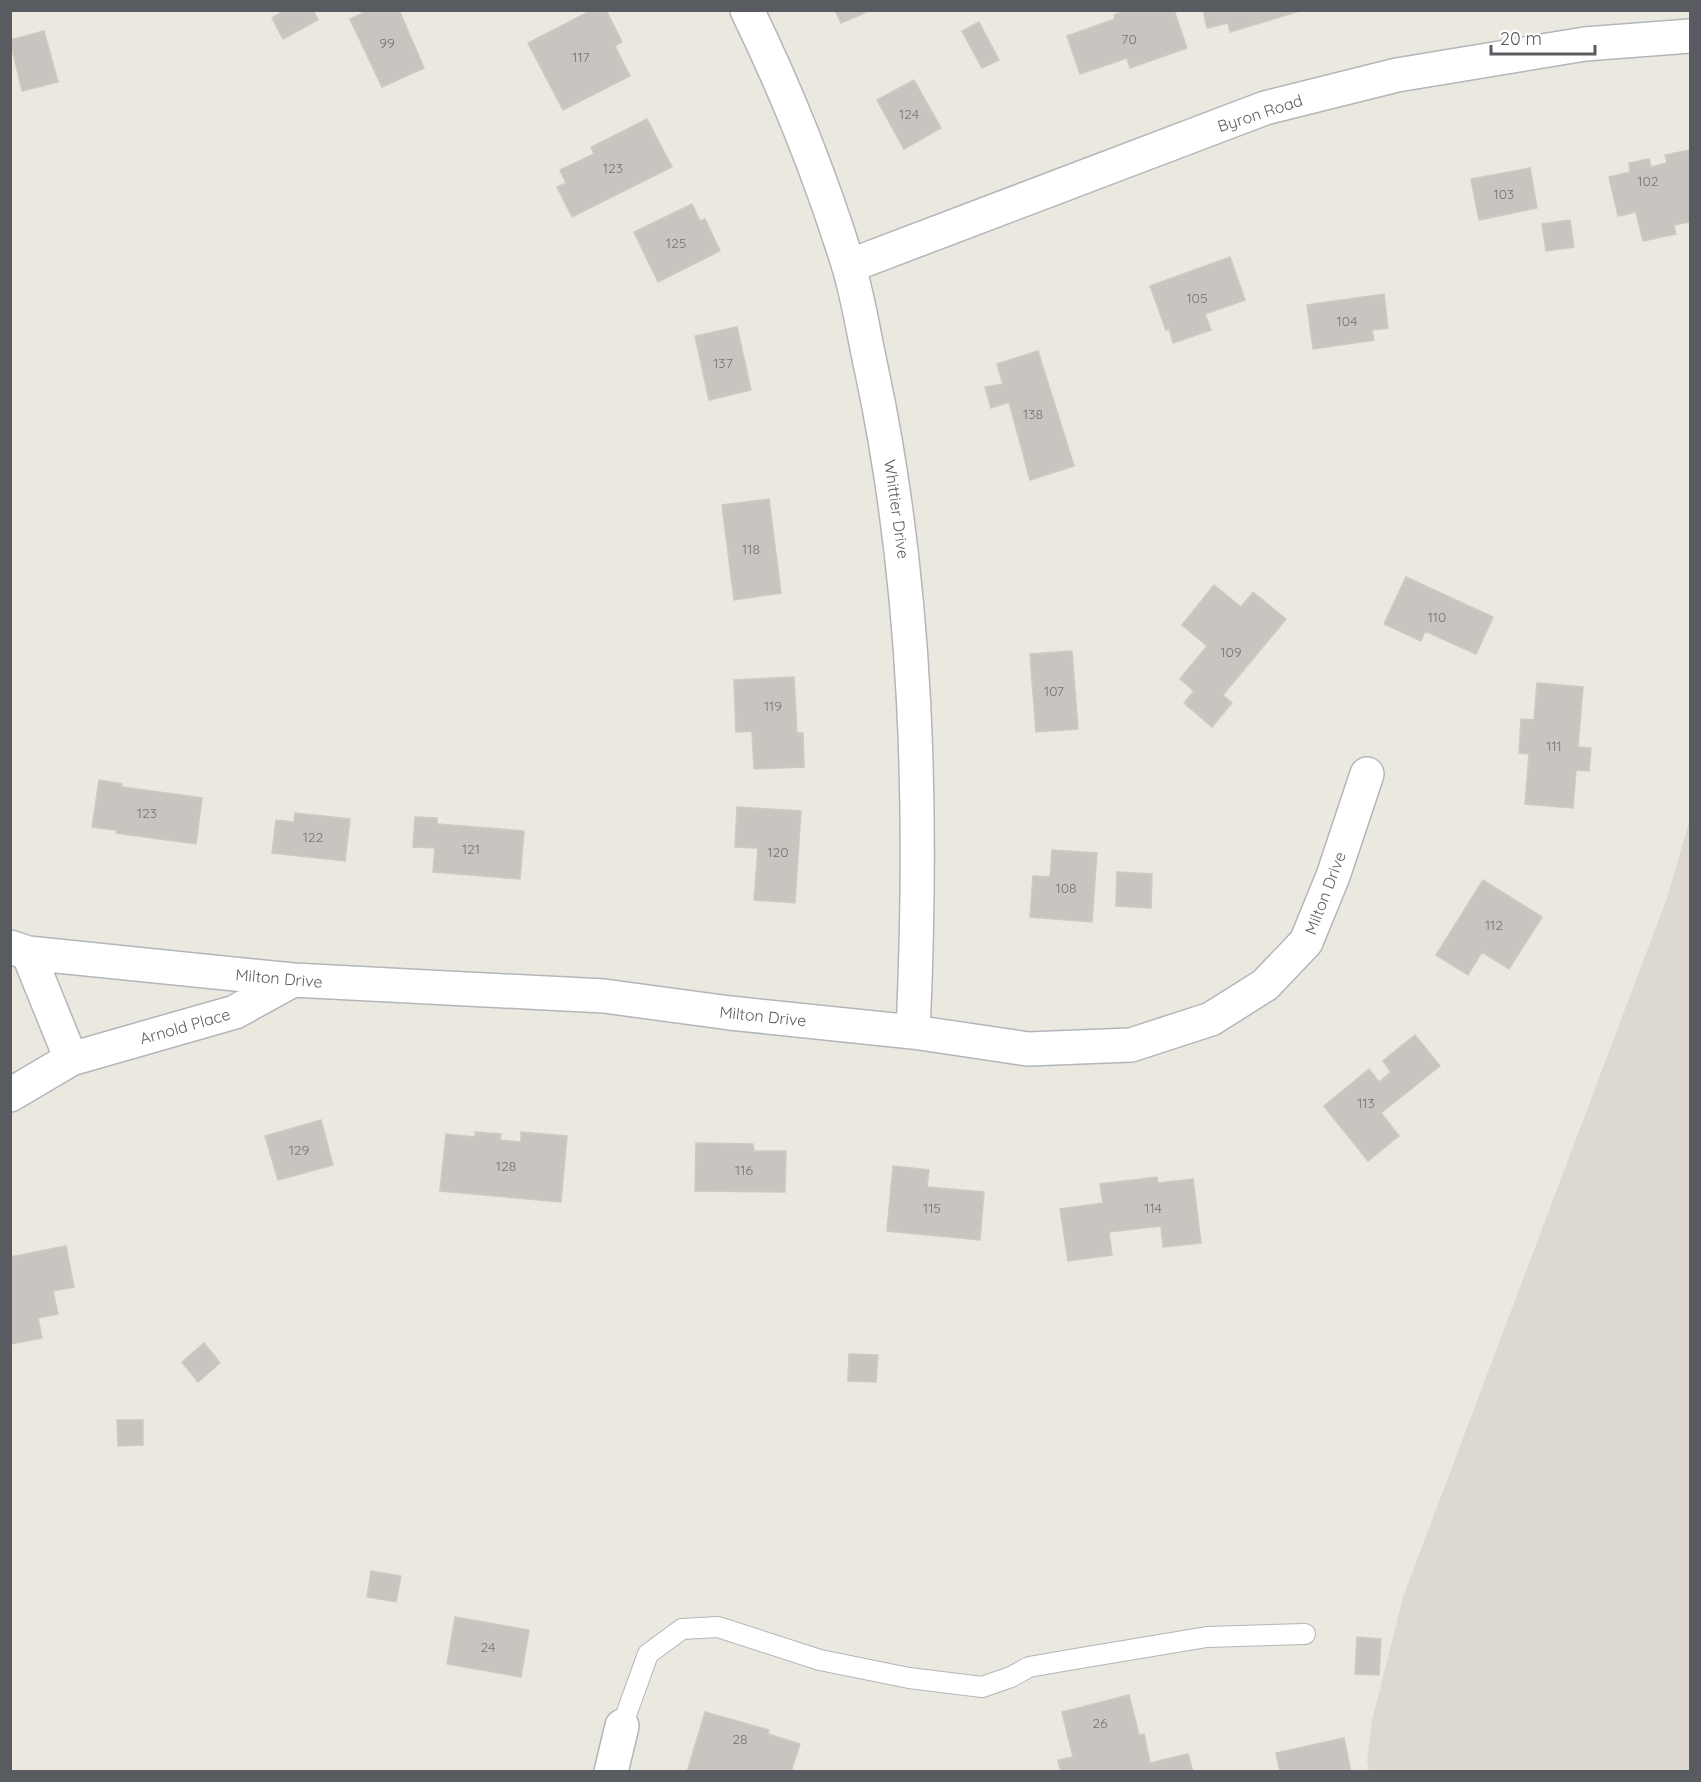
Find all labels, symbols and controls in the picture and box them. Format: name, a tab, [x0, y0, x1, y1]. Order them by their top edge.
scale bar	[1491, 18, 1594, 56]
text: 20 m	[1500, 27, 1542, 50]
house number: 70	[1121, 30, 1137, 48]
house number: 99	[379, 34, 395, 52]
house number: 117	[572, 48, 590, 66]
street label: Byron Road	[1215, 90, 1305, 136]
house number: 124	[899, 105, 919, 123]
house number: 123	[603, 159, 623, 177]
house number: 102	[1637, 172, 1659, 190]
house number: 103	[1494, 185, 1514, 203]
house number: 125	[666, 234, 686, 252]
house number: 105	[1186, 289, 1208, 307]
house number: 104	[1337, 312, 1357, 330]
house number: 137	[713, 354, 733, 372]
house number: 138	[1023, 405, 1043, 423]
street label: Whittier Drive	[880, 458, 914, 560]
house number: 118	[742, 540, 760, 558]
house number: 110	[1428, 608, 1446, 626]
house number: 109	[1220, 643, 1242, 661]
house number: 107	[1044, 682, 1064, 700]
house number: 119	[764, 697, 782, 715]
house number: 111	[1546, 737, 1562, 755]
house number: 123	[137, 804, 157, 822]
house number: 122	[303, 828, 324, 846]
house number: 121	[462, 840, 480, 858]
house number: 120	[767, 843, 789, 861]
street label: Milton Drive	[1300, 849, 1350, 937]
house number: 108	[1055, 879, 1077, 897]
house number: 112	[1485, 916, 1503, 934]
street label: Milton Drive	[235, 964, 323, 992]
street label: Milton Drive	[718, 1001, 808, 1031]
street label: Arnold Place	[137, 1004, 233, 1048]
house number: 113	[1357, 1094, 1375, 1112]
house number: 129	[289, 1141, 310, 1159]
house number: 128	[496, 1157, 516, 1175]
house number: 116	[735, 1161, 753, 1179]
house number: 115	[923, 1199, 941, 1217]
house number: 114	[1144, 1199, 1162, 1217]
house number: 24	[481, 1638, 495, 1656]
house number: 26	[1092, 1714, 1108, 1732]
house number: 28	[732, 1730, 748, 1748]

